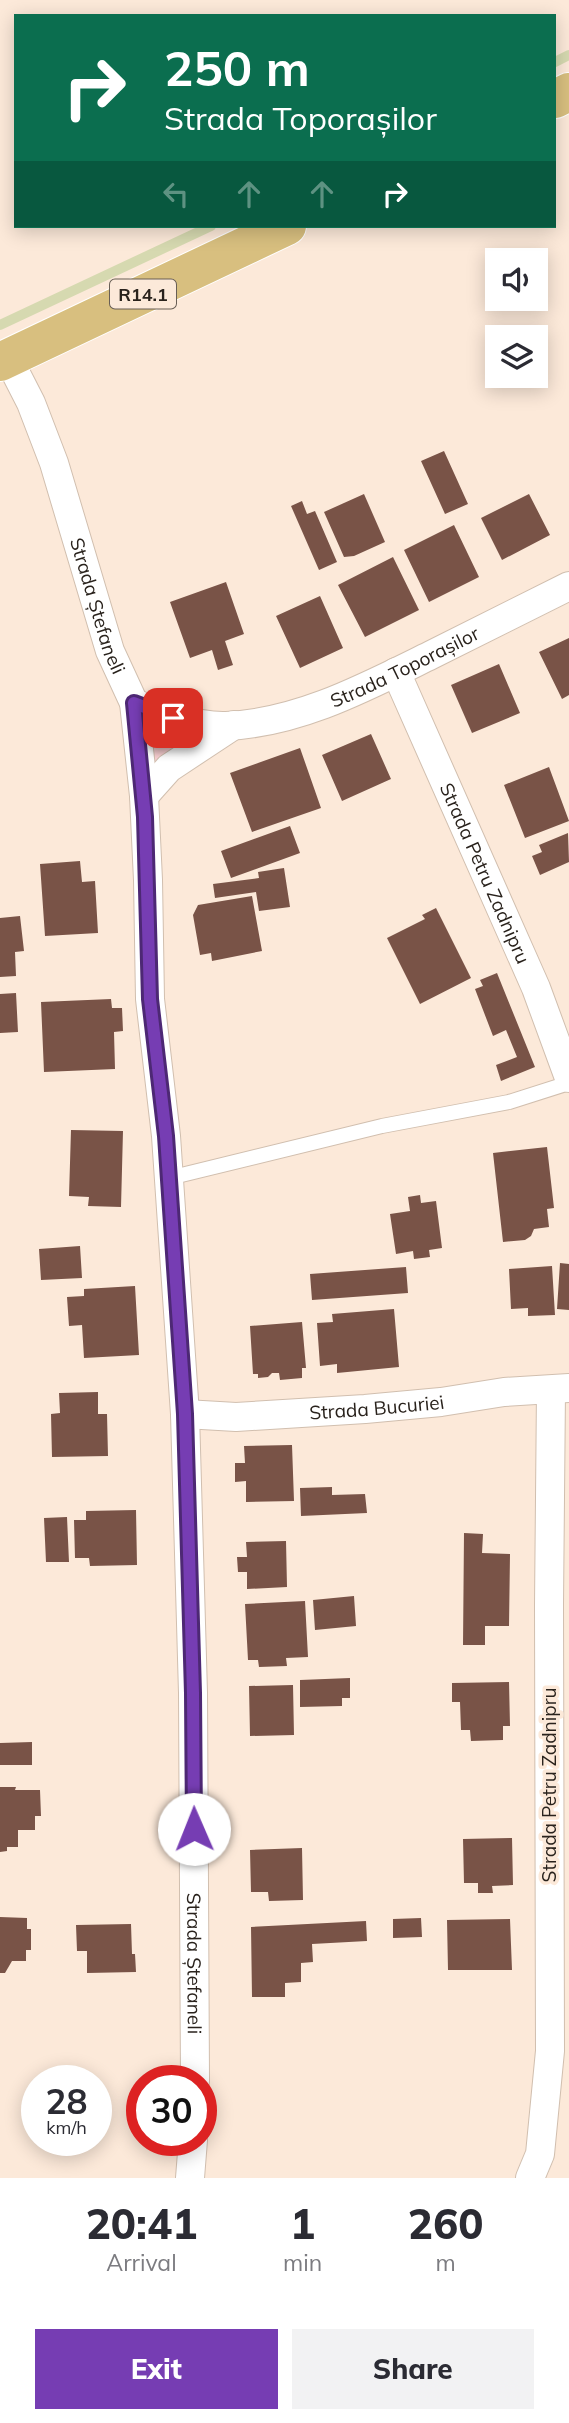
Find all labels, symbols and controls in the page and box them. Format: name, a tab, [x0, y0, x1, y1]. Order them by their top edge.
text: 250 m	[164, 37, 310, 98]
icon: right	[49, 42, 140, 133]
text: Strada Toporașilor	[164, 98, 437, 138]
icon: left	[157, 175, 195, 213]
icon: ahead	[230, 175, 268, 213]
icon: ahead	[303, 175, 341, 213]
icon: right	[376, 175, 414, 213]
map controls	[485, 248, 548, 388]
button: sound	[485, 248, 548, 311]
road number: R14.1	[110, 280, 176, 308]
button: layers	[485, 325, 548, 388]
street label: Strada Ștefaneli	[65, 535, 131, 678]
street label: Strada Toporașilor	[327, 621, 483, 713]
pin	[143, 688, 203, 748]
icon: arrive	[154, 699, 192, 737]
street label: Strada Petru Zadnipru	[435, 779, 536, 967]
street label: Strada Bucuriei	[309, 1390, 446, 1424]
street label: Strada Petru Zadnipru	[537, 1687, 561, 1883]
position arrow	[157, 1792, 231, 1866]
street label: Strada Ștefaneli	[181, 1893, 207, 2034]
speed limit sign: 30	[126, 2065, 217, 2156]
text: 28	[45, 2079, 88, 2123]
text: km/h	[46, 2116, 87, 2139]
text: 20:41	[86, 2197, 197, 2250]
text: 1	[290, 2197, 315, 2250]
text: 260	[408, 2197, 483, 2250]
text: Arrival	[106, 2248, 177, 2277]
text: min	[283, 2248, 322, 2277]
text: m	[435, 2248, 456, 2277]
button: Exit	[35, 2329, 278, 2409]
button: Share	[292, 2329, 534, 2409]

